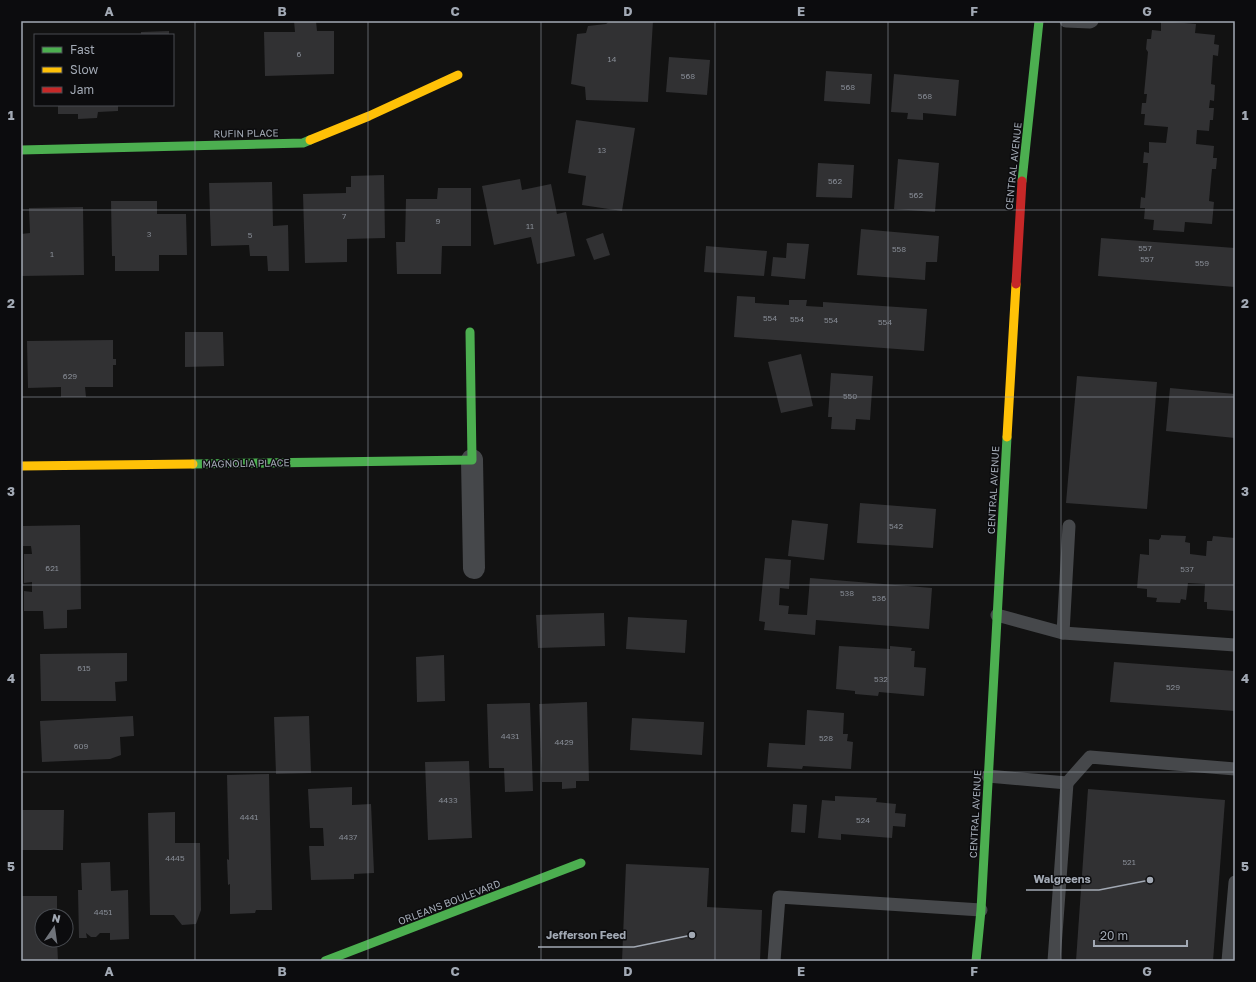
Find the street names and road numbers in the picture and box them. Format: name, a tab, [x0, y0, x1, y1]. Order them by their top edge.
street label: CENTRAL AVENUE	[1002, 122, 1024, 210]
street label: RUFIN PLACE	[213, 126, 279, 140]
street label: CENTRAL AVENUE	[985, 446, 1001, 534]
street label: MAGNOLIA PLACE	[202, 456, 290, 470]
street label: CENTRAL AVENUE	[967, 770, 983, 858]
street label: ORLEANS BOULEVARD	[396, 877, 502, 927]

